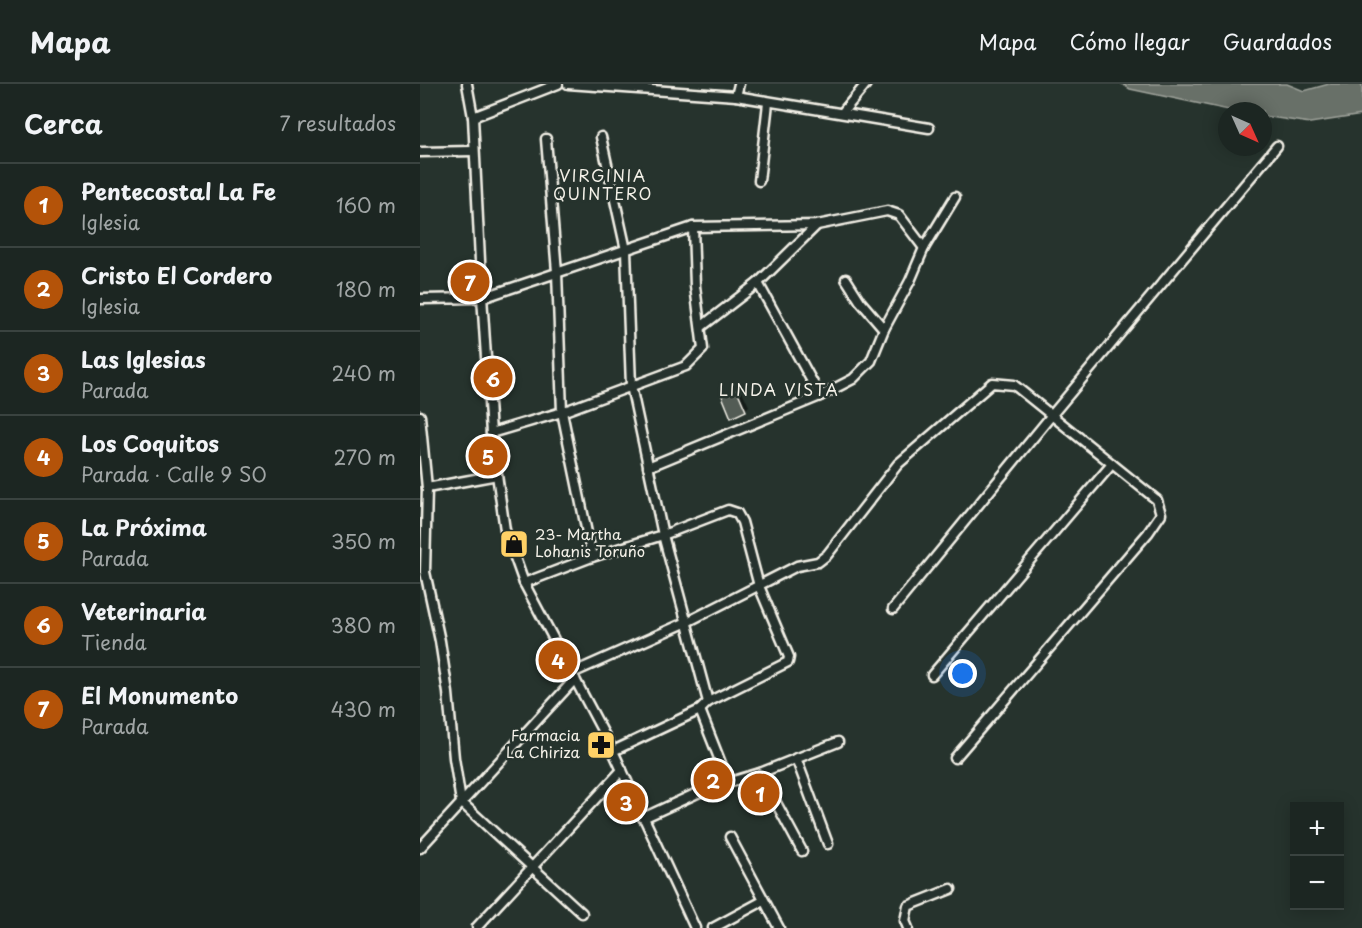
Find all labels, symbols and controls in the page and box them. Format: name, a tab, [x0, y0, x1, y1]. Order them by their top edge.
text: Mapa	[30, 20, 111, 63]
text: Mapa	[979, 25, 1037, 57]
text: Cómo llegar	[1070, 25, 1190, 57]
text: Guardados	[1223, 25, 1332, 57]
north arrow	[1218, 102, 1272, 156]
text: Cerca	[24, 104, 103, 143]
text: 7 resultados	[280, 108, 396, 138]
district label: VIRGINIA QUINTERO	[553, 163, 653, 205]
text: Pentecostal La Fe	[81, 174, 276, 207]
text: 1	[39, 190, 48, 220]
text: 160 m	[336, 190, 396, 220]
text: Iglesia	[81, 207, 140, 237]
text: Cristo El Cordero	[81, 258, 272, 291]
pin: 7	[451, 260, 490, 304]
text: 2	[36, 274, 51, 304]
text: 180 m	[336, 274, 396, 304]
text: Iglesia	[81, 291, 140, 321]
text: Las Iglesias	[81, 342, 206, 375]
pin: 6	[474, 356, 512, 400]
text: 3	[37, 358, 50, 388]
text: 240 m	[331, 358, 396, 388]
text: Parada	[81, 375, 149, 405]
district label: LINDA VISTA	[719, 377, 839, 401]
text: Los Coquitos	[81, 426, 219, 459]
pin: 5	[468, 434, 508, 478]
text: 4	[37, 442, 50, 472]
text: 270 m	[333, 442, 396, 472]
text: Parada · Calle 9 SO	[81, 459, 267, 489]
text: La Próxima	[81, 510, 207, 543]
place label: 23- Martha Lohanis Toruño	[535, 522, 645, 562]
text: 5	[37, 526, 50, 556]
text: 350 m	[331, 526, 396, 556]
shop icon: 23- Martha Lohanis Toruño	[498, 528, 530, 560]
text: Parada	[81, 543, 149, 573]
text: Veterinaria	[81, 594, 206, 627]
text: 6	[36, 610, 51, 640]
text: 380 m	[330, 610, 396, 640]
text: Tienda	[81, 627, 147, 657]
pin: 4	[538, 638, 578, 682]
your location	[948, 659, 977, 688]
text: El Monumento	[81, 678, 238, 711]
text: 7	[38, 694, 49, 724]
text: 430 m	[331, 694, 396, 724]
text: Parada	[81, 711, 149, 741]
place label: Farmacia La Chiriza	[506, 723, 581, 763]
pharmacy icon: Farmacia La Chiriza	[585, 729, 617, 761]
pin: 2	[694, 758, 732, 802]
pin: 1	[740, 770, 780, 816]
pin: 3	[606, 780, 646, 824]
map controls	[1290, 802, 1344, 910]
button: +	[1290, 802, 1344, 856]
button: −	[1290, 856, 1344, 910]

